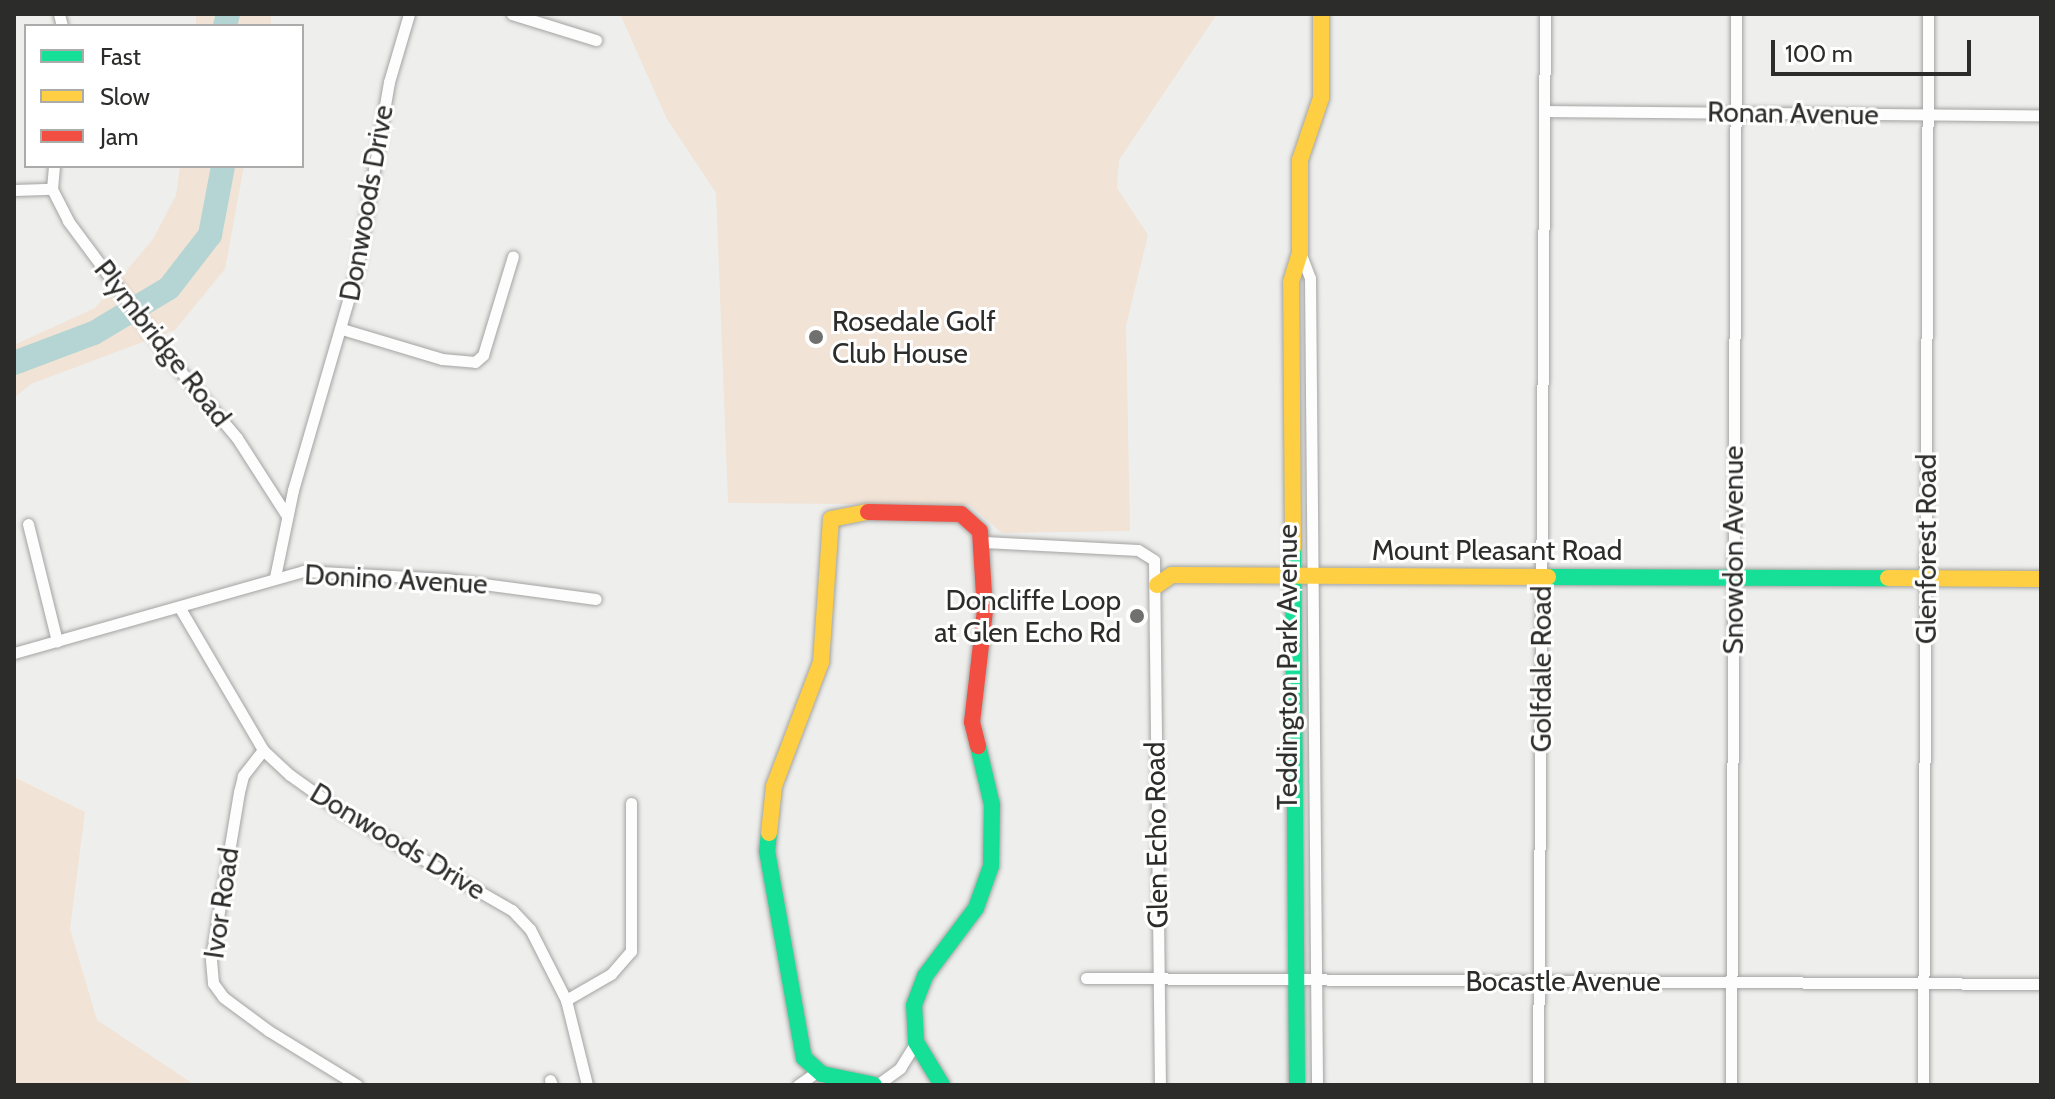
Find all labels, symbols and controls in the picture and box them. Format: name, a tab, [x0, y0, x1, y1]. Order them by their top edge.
legend	[24, 24, 304, 168]
scale bar	[1775, 24, 1975, 74]
text: 100 m	[1785, 39, 1853, 68]
text: Fast	[100, 42, 141, 71]
text: Slow	[100, 82, 150, 111]
street label: Ronan Avenue	[1707, 95, 1879, 131]
street label: Donwoods Drive	[332, 102, 400, 304]
text: Jam	[100, 122, 138, 151]
street label: Plymbridge Road	[88, 253, 238, 433]
place label: Rosedale Golf Club House	[832, 304, 996, 370]
marker: Rosedale Golf Club House	[807, 328, 825, 346]
street label: Snowdon Avenue	[1716, 446, 1750, 654]
street label: Glenforest Road	[1909, 454, 1943, 644]
street label: Teddington Park Avenue	[1270, 524, 1304, 810]
street label: Mount Pleasant Road	[1372, 533, 1622, 567]
street label: Donino Avenue	[304, 557, 488, 601]
place label: Doncliffe Loop at Glen Echo Rd	[934, 583, 1121, 649]
street label: Golfdale Road	[1524, 586, 1558, 752]
marker: Doncliffe Loop at Glen Echo Rd	[1128, 607, 1146, 625]
street label: Glen Echo Road	[1138, 741, 1174, 929]
street label: Donwoods Drive	[304, 776, 492, 906]
street label: Ivor Road	[197, 845, 245, 961]
street label: Bocastle Avenue	[1465, 964, 1661, 998]

